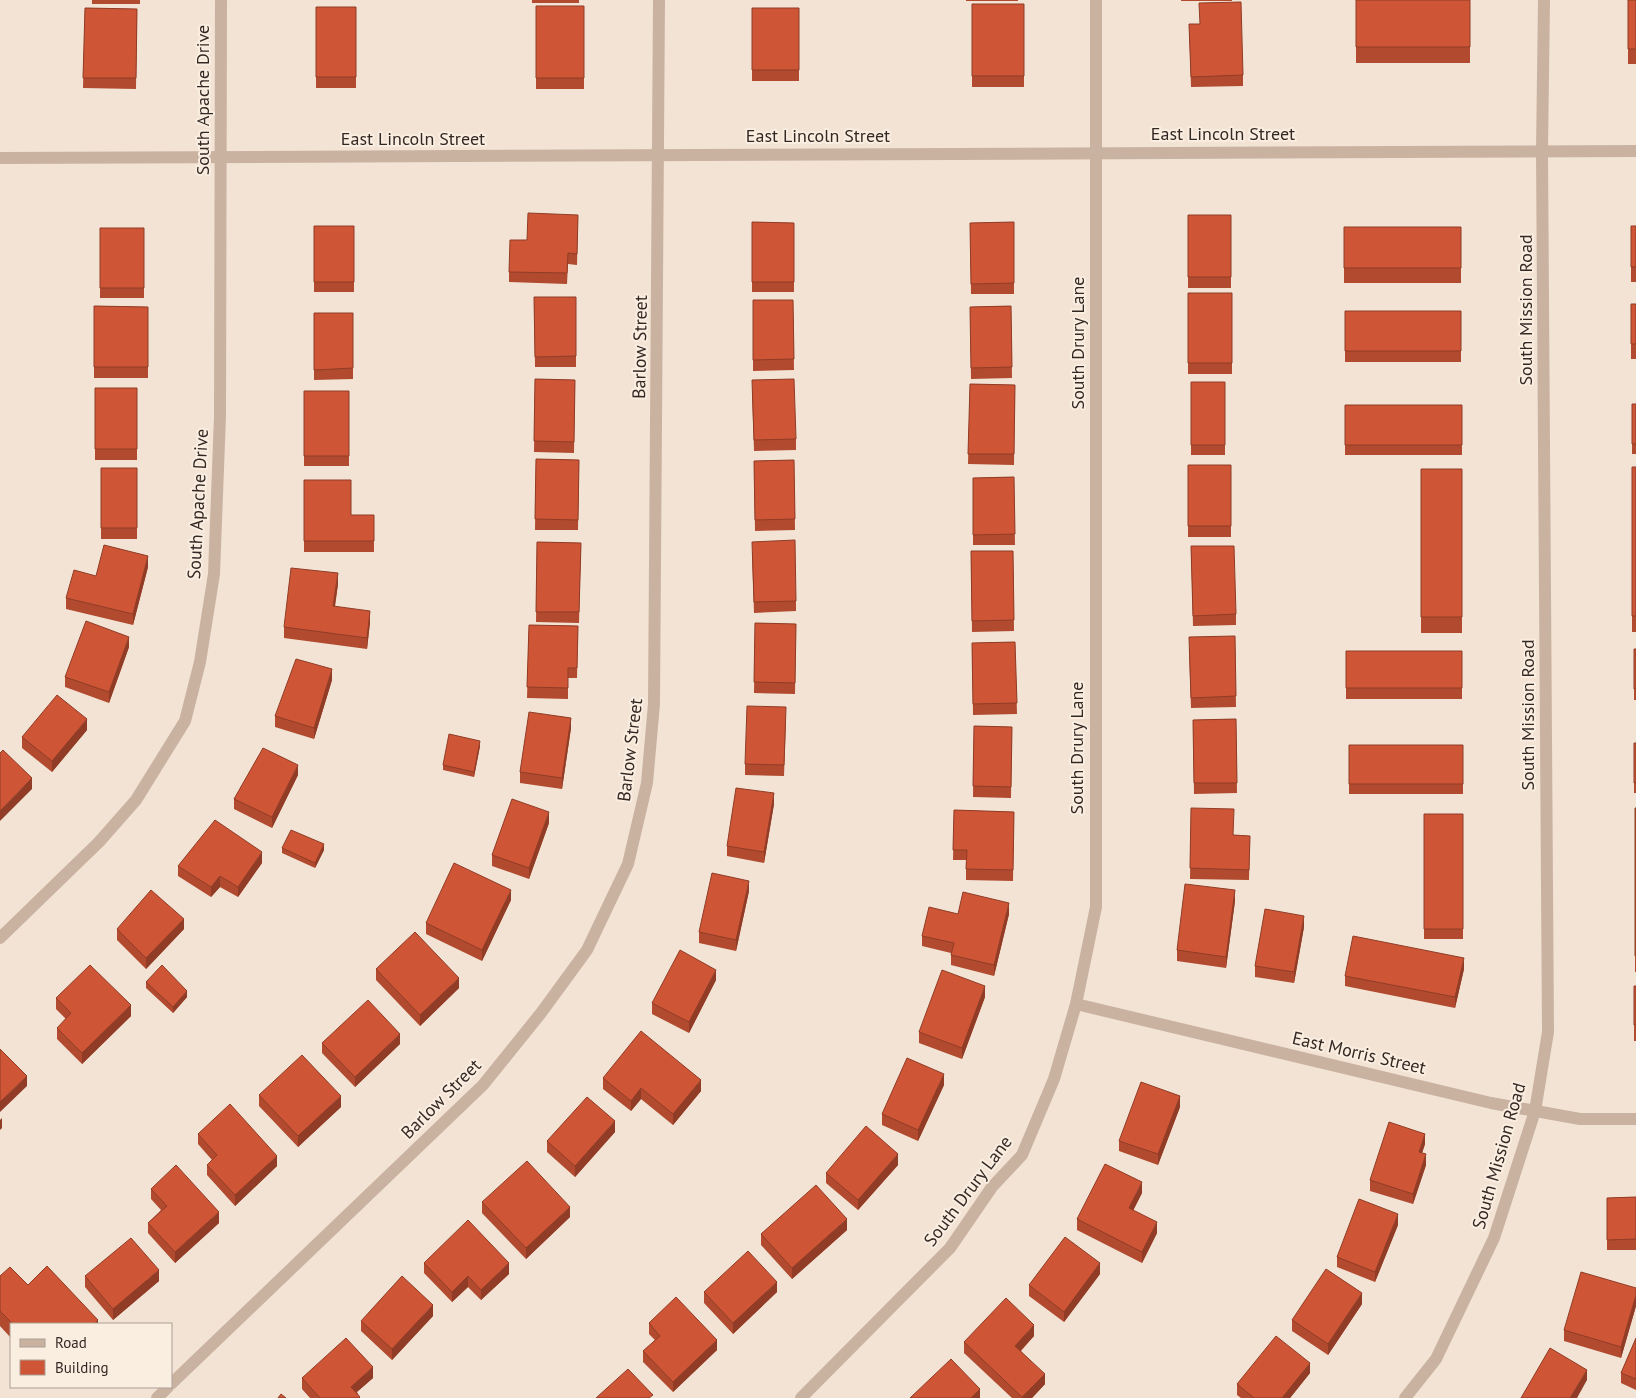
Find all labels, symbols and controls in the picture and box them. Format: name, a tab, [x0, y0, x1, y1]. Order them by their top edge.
street label: South Apache Drive	[191, 25, 214, 175]
street label: East Lincoln Street	[1151, 122, 1295, 145]
street label: East Lincoln Street	[746, 124, 890, 147]
street label: East Lincoln Street	[341, 127, 485, 150]
street label: South Mission Road	[1514, 234, 1537, 386]
street label: South Drury Lane	[1066, 277, 1089, 409]
street label: Barlow Street	[627, 295, 652, 399]
street label: South Apache Drive	[182, 428, 213, 580]
street label: South Mission Road	[1516, 639, 1539, 791]
street label: South Drury Lane	[1065, 682, 1088, 814]
street label: Barlow Street	[612, 697, 647, 803]
street label: East Morris Street	[1290, 1026, 1428, 1079]
street label: Barlow Street	[396, 1054, 485, 1143]
street label: South Mission Road	[1467, 1080, 1530, 1232]
street label: South Drury Lane	[918, 1131, 1017, 1251]
legend	[10, 1323, 172, 1388]
text: Road	[55, 1333, 87, 1352]
text: Building	[55, 1358, 109, 1377]

